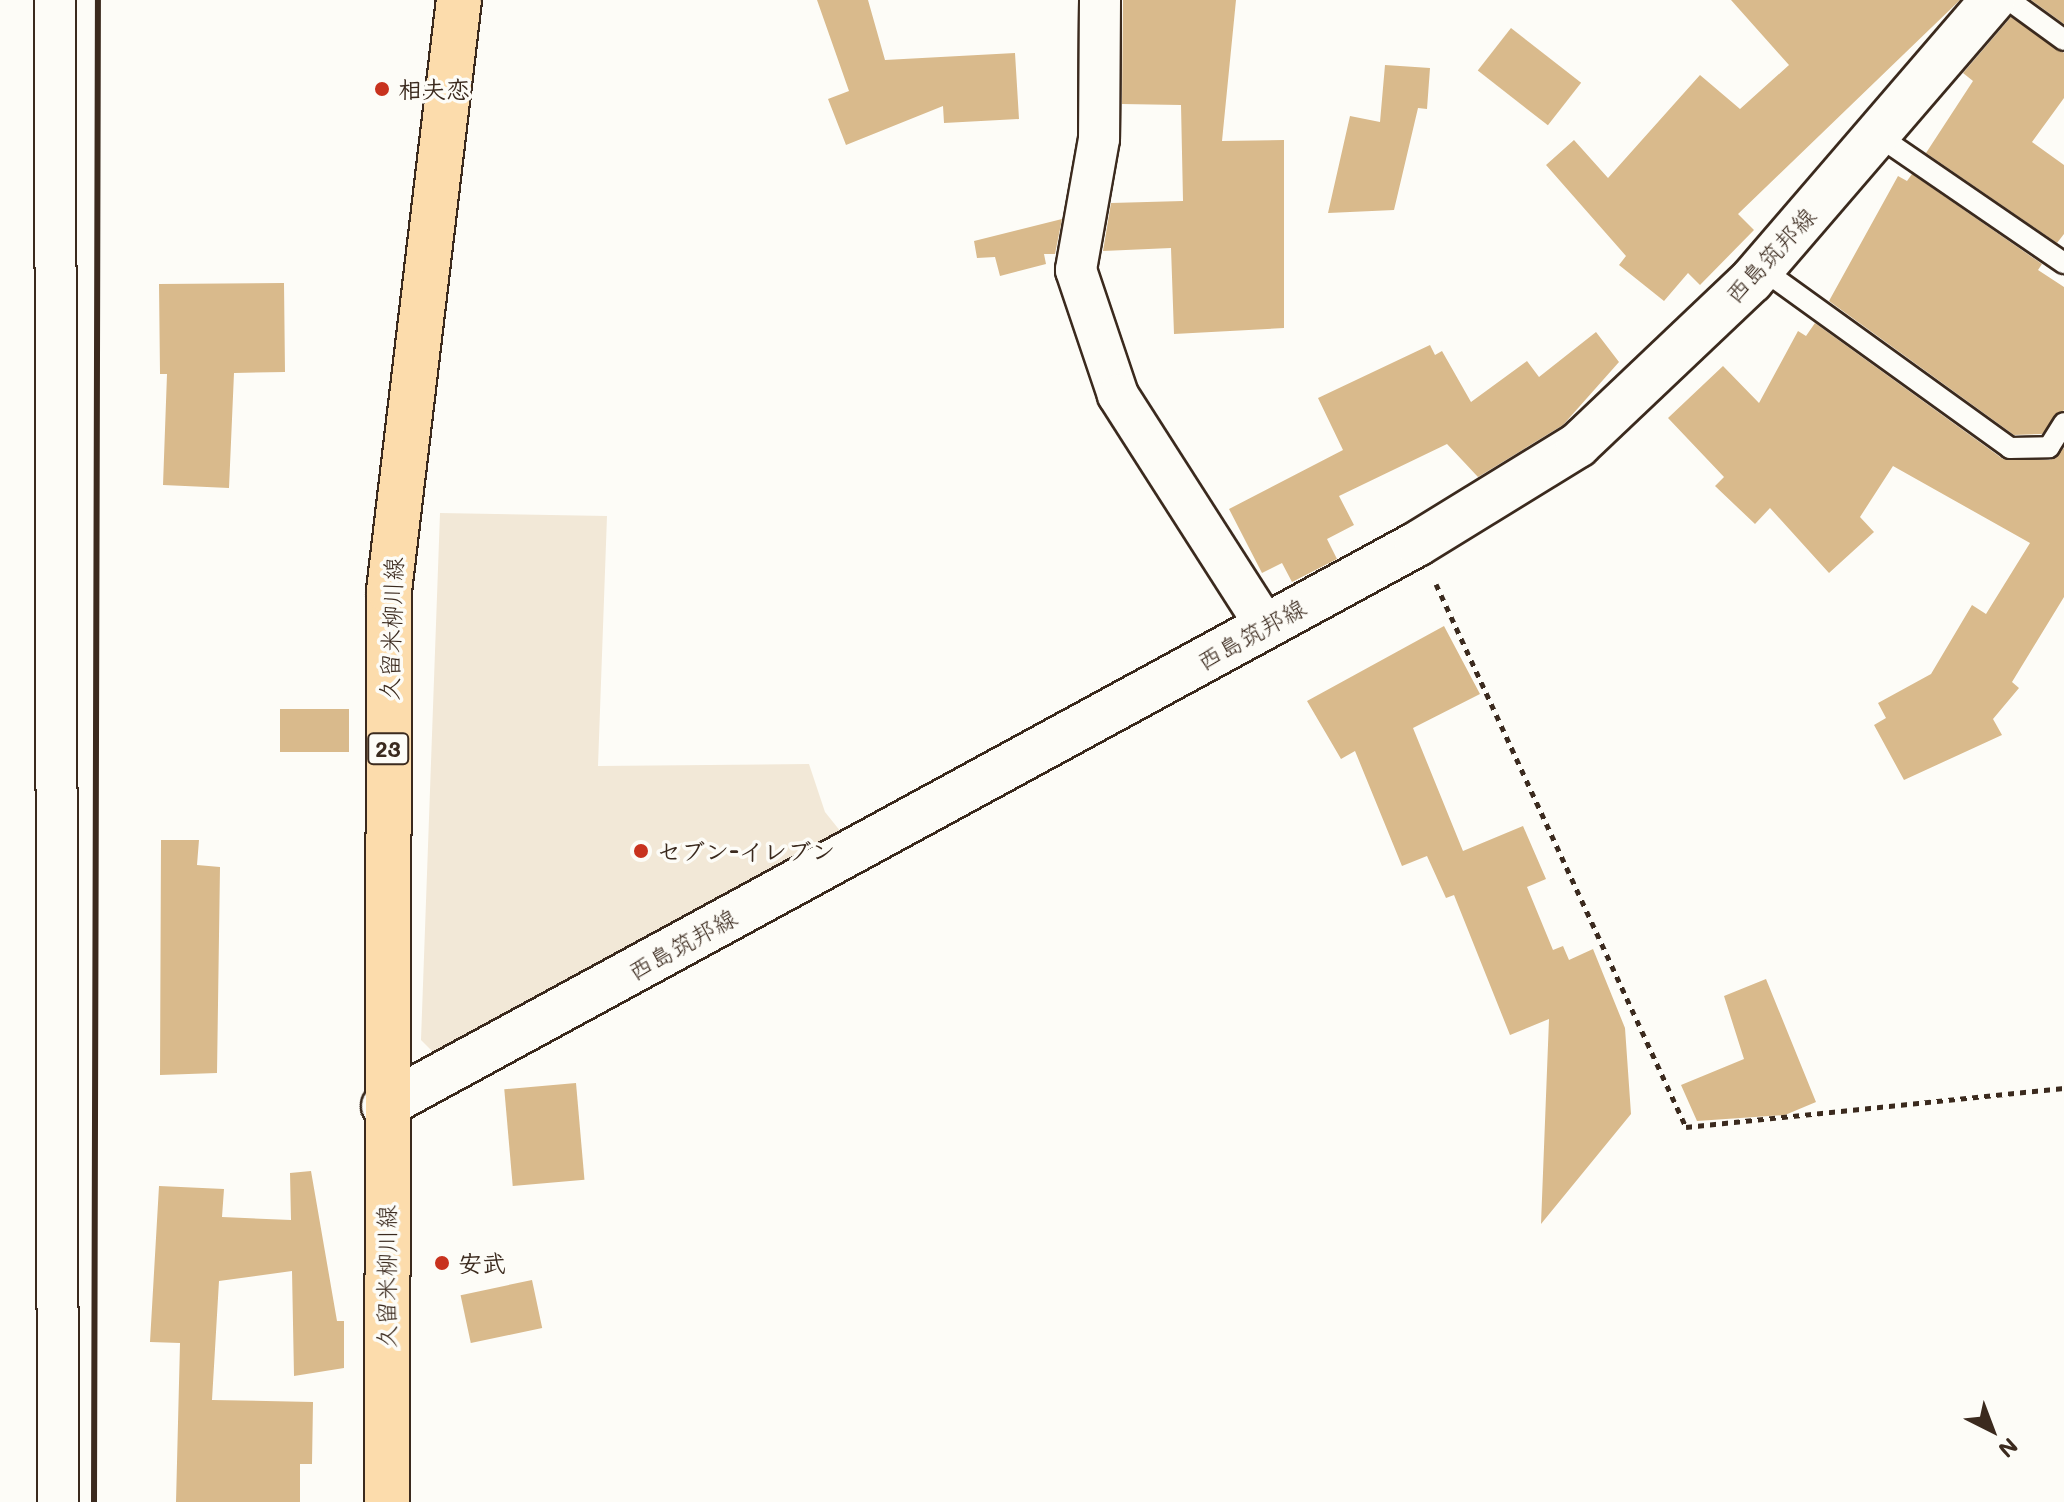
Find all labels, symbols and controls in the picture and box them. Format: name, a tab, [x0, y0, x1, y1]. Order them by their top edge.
place label: 相夫恋	[398, 75, 470, 103]
marker: 相夫恋	[373, 80, 391, 98]
street label: 西島筑邦線	[1719, 201, 1821, 309]
street label: 久留米柳川線	[374, 557, 408, 701]
street label: 西島筑邦線	[1192, 592, 1310, 676]
road number: 23	[366, 731, 410, 767]
place label: セブン-イレブン	[657, 837, 835, 865]
marker: セブン-イレブン	[632, 842, 650, 860]
street label: 西島筑邦線	[623, 902, 741, 986]
street label: 久留米柳川線	[372, 1205, 400, 1349]
place label: 安武	[458, 1249, 506, 1277]
marker: 安武	[433, 1254, 451, 1272]
north arrow	[1952, 1390, 2032, 1470]
text: N	[1992, 1432, 2024, 1465]

